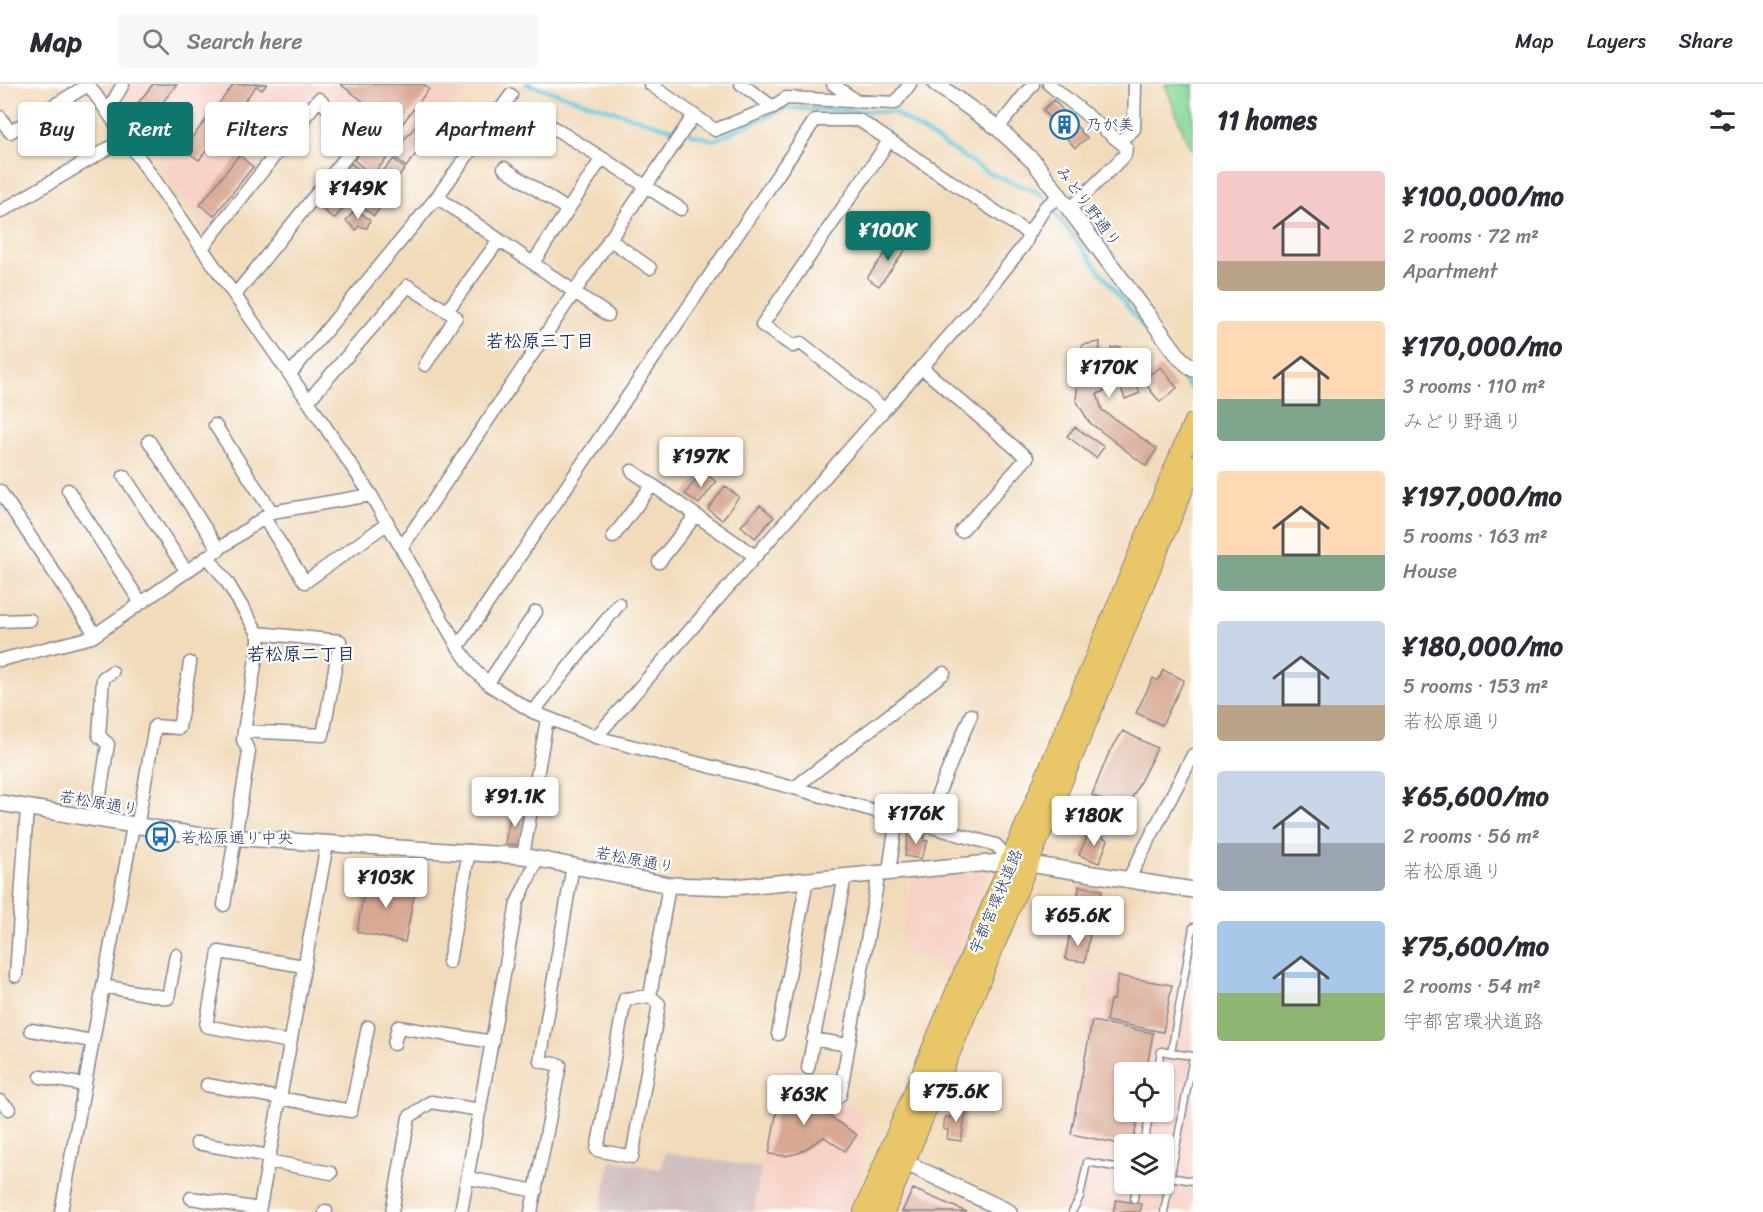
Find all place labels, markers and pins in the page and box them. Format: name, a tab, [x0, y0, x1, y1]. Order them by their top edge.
building icon: 乃が美	[1049, 108, 1081, 140]
place label: 乃が美	[1086, 110, 1134, 139]
pin: ¥149K	[316, 169, 400, 220]
pin: ¥100K	[846, 211, 930, 262]
pin: ¥170K	[1067, 348, 1151, 399]
pin: ¥197K	[659, 437, 743, 488]
pin: ¥91.1K	[466, 777, 564, 828]
pin: ¥176K	[874, 794, 958, 845]
pin: ¥180K	[1052, 796, 1136, 847]
bus stop icon: 若松原通り中央	[144, 821, 176, 853]
place label: 若松原通り中央	[181, 823, 293, 852]
pin: ¥103K	[344, 858, 428, 909]
pin: ¥65.6K	[1029, 896, 1127, 947]
pin: ¥75.6K	[907, 1072, 1005, 1123]
pin: ¥63K	[768, 1075, 840, 1126]

